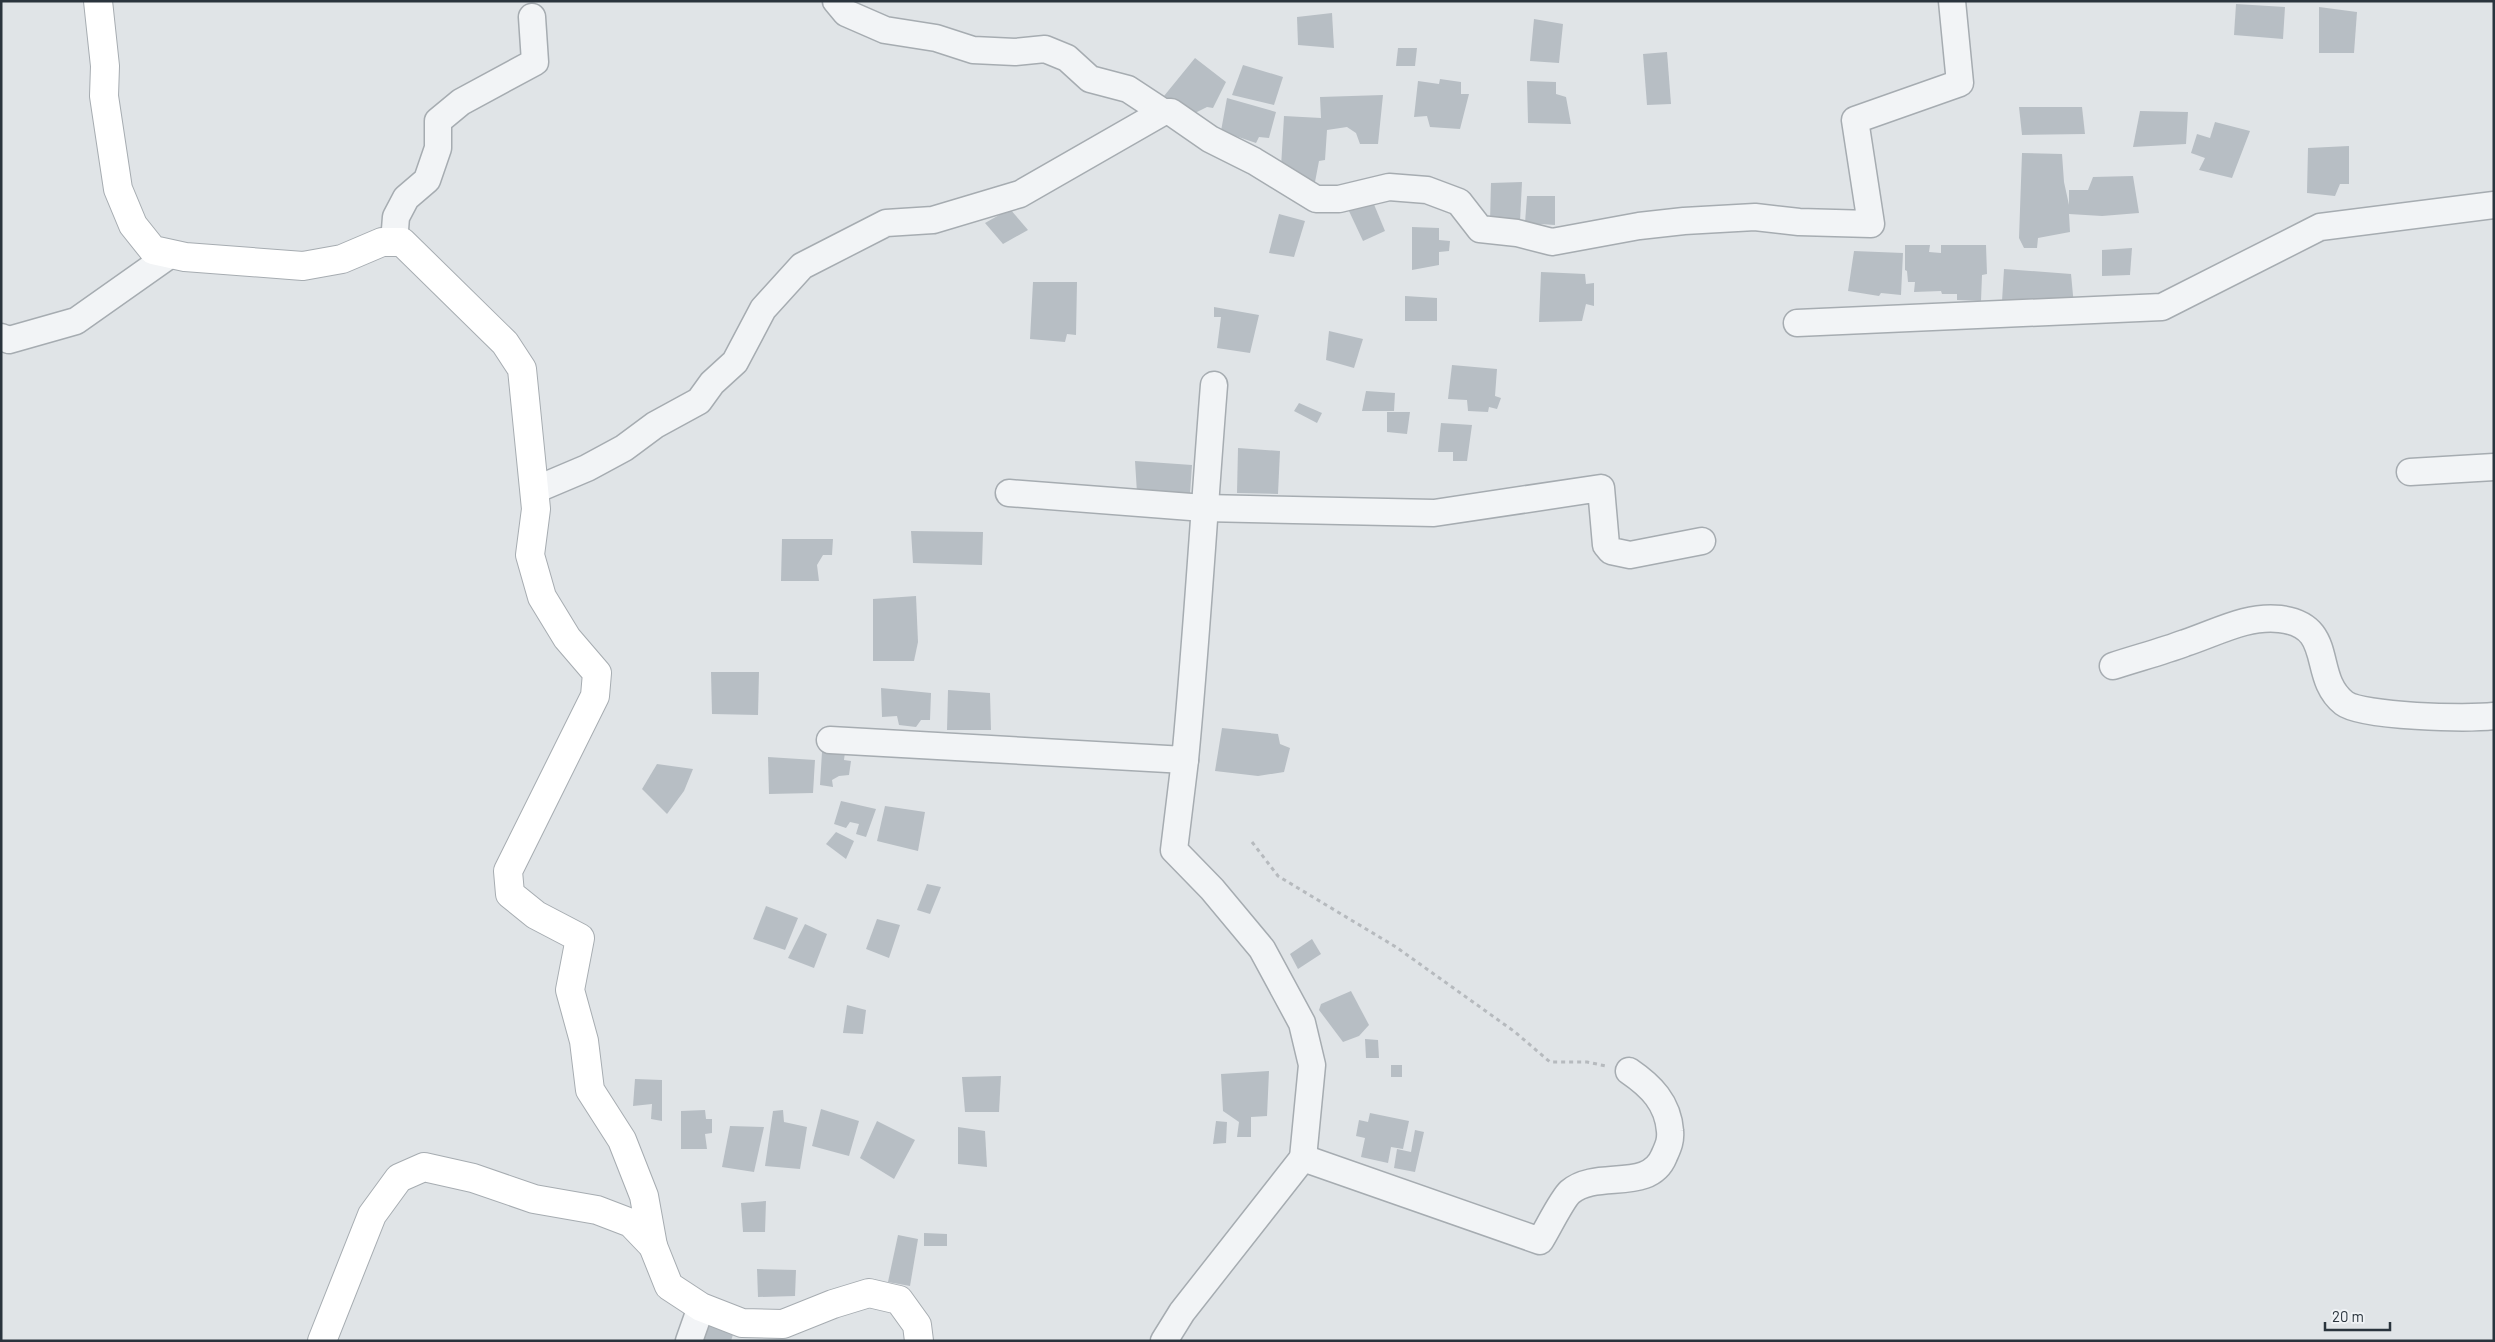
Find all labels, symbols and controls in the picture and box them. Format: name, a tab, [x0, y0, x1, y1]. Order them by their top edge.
scale bar	[2325, 1300, 2390, 1332]
text: 20 m	[2332, 1307, 2364, 1325]

